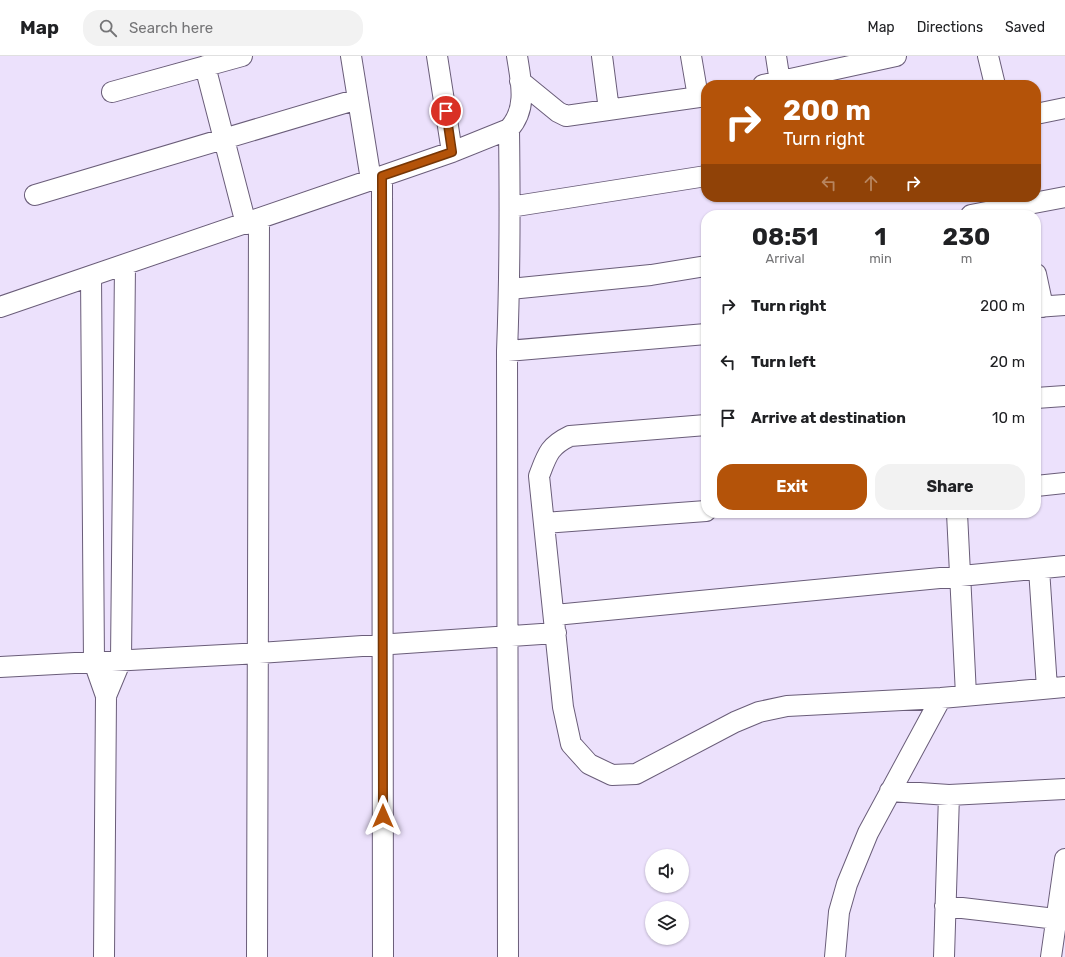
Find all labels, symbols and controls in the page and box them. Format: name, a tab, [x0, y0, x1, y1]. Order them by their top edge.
search box	[83, 10, 363, 46]
text: Map	[20, 16, 59, 39]
icon: search	[97, 17, 119, 39]
text: Search here	[129, 19, 213, 37]
text: Map	[868, 19, 895, 36]
text: Directions	[917, 19, 983, 36]
text: Saved	[1005, 19, 1045, 36]
pin	[429, 94, 463, 128]
text: 200 m	[783, 94, 871, 127]
icon: right	[717, 96, 769, 148]
icon: arrive	[435, 100, 457, 122]
text: Turn right	[783, 128, 865, 150]
icon: left	[818, 172, 840, 194]
icon: ahead	[860, 172, 882, 194]
icon: right	[902, 172, 924, 194]
text: 08:51	[752, 223, 819, 251]
text: 1	[875, 223, 887, 251]
text: 230	[943, 223, 990, 251]
text: Arrival	[766, 251, 805, 266]
text: min	[869, 251, 892, 266]
text: m	[961, 251, 972, 266]
icon: right	[717, 295, 739, 317]
text: Turn right	[751, 297, 826, 315]
text: 200 m	[980, 297, 1025, 315]
icon: left	[717, 351, 739, 373]
text: Turn left	[751, 353, 816, 371]
text: 20 m	[990, 353, 1025, 371]
icon: arrive	[717, 407, 739, 429]
text: Arrive at destination	[751, 409, 906, 427]
text: 10 m	[992, 409, 1025, 427]
button: Exit	[717, 464, 867, 510]
button: Share	[875, 464, 1025, 510]
position arrow	[362, 795, 404, 837]
map controls	[645, 849, 689, 945]
button: sound	[645, 849, 689, 893]
button: layers	[645, 901, 689, 945]

